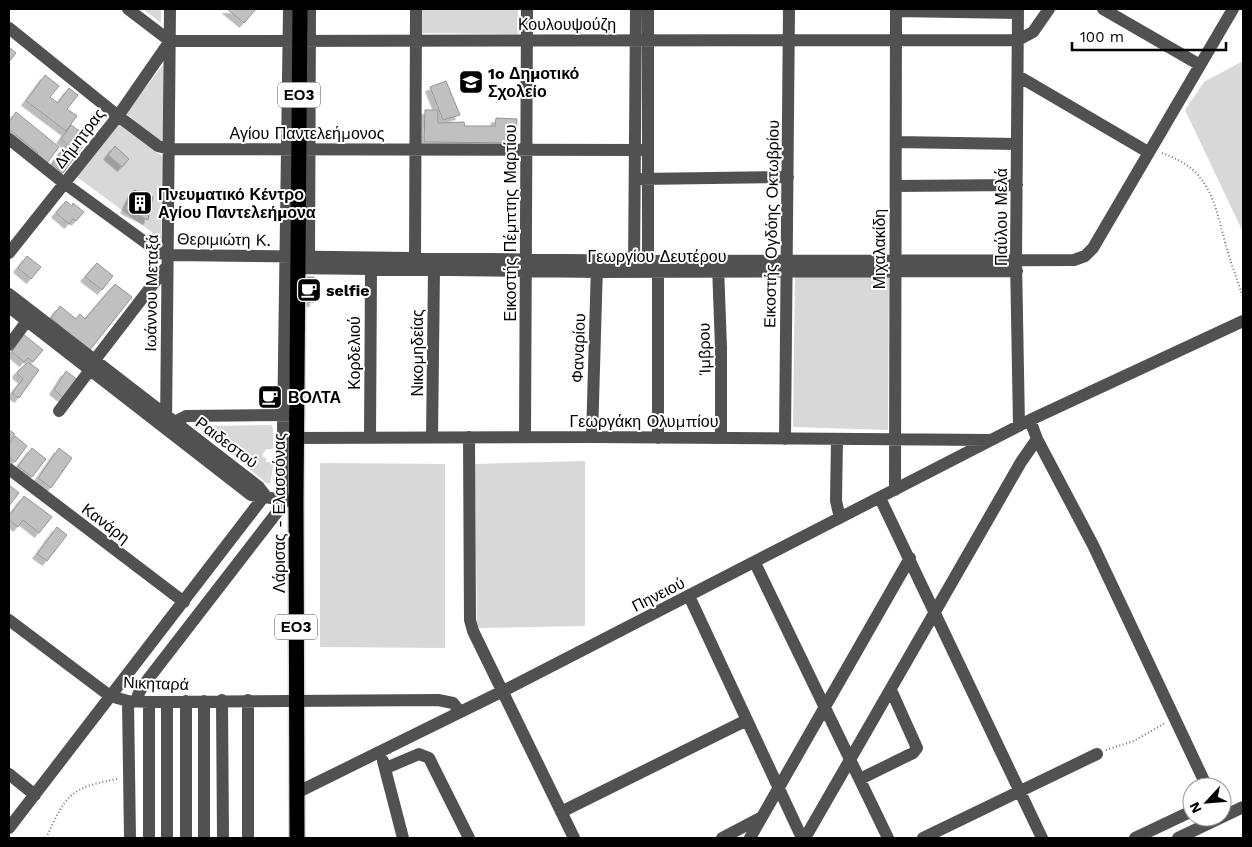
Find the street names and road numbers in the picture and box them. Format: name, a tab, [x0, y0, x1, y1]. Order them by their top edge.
street label: Κουλουψούζη	[518, 15, 616, 34]
road number: ΕΟ3	[278, 82, 320, 108]
street label: Δήμητρας	[50, 104, 109, 172]
street label: Εικοστής Ογδόης Οκτωβρίου	[760, 120, 783, 328]
street label: Αγίου Παντελεήμονος	[230, 124, 385, 143]
street label: Εικοστής Πέμπτης Μαρτίου	[501, 125, 520, 321]
street label: Παύλου Μελά	[992, 168, 1011, 266]
street label: Μιχαλακίδη	[870, 209, 889, 289]
street label: Θεριμιώτη Κ.	[177, 229, 271, 250]
street label: Ιωάννου Μεταξά	[141, 234, 162, 352]
street label: Γεωργίου Δευτέρου	[588, 247, 726, 266]
street label: Νικομηδείας	[408, 309, 427, 397]
street label: Φαναρίου	[568, 313, 589, 383]
street label: Κορδελιού	[345, 316, 364, 390]
street label: Ίμβρου	[695, 323, 714, 376]
street label: Γεωργάκη Ολυμπίου	[570, 412, 718, 431]
street label: Ραιδεστού	[192, 413, 262, 472]
street label: Λάρισας - Ελασσόνας	[270, 433, 289, 593]
street label: Κανάρη	[78, 499, 133, 548]
street label: Πηνειού	[629, 573, 688, 616]
road number: ΕΟ3	[275, 614, 317, 640]
street label: Νικηταρά	[123, 673, 189, 694]

